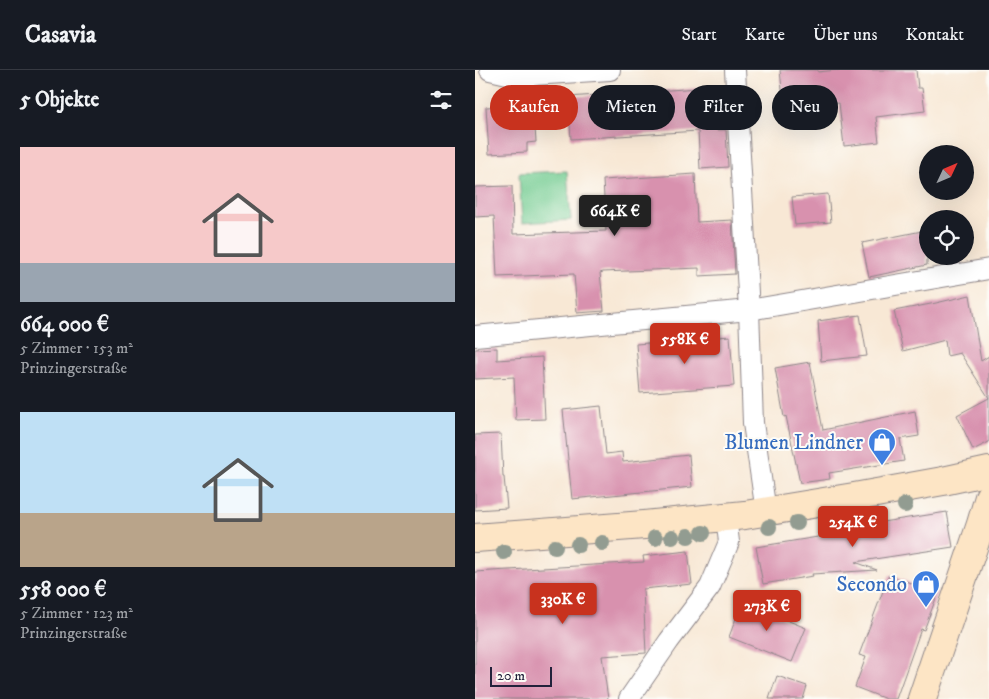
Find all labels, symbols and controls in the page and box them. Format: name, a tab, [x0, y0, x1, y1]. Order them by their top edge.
text: Casavia	[25, 20, 96, 50]
text: Start	[681, 24, 717, 46]
text: Karte	[745, 24, 785, 46]
text: Über uns	[813, 24, 877, 46]
text: Kontakt	[905, 24, 964, 46]
chip: Kaufen	[490, 85, 578, 130]
chip: Mieten	[588, 85, 675, 130]
chip: Filter	[685, 85, 762, 130]
chip: Neu	[772, 85, 838, 130]
icon: filters	[427, 86, 455, 114]
text: 5 Objekte	[20, 87, 99, 113]
north arrow	[919, 145, 974, 200]
map controls	[919, 145, 974, 265]
icon: home	[193, 180, 283, 270]
pin: 664K €	[574, 194, 656, 237]
text: 664K €	[590, 201, 640, 221]
button: locate	[919, 210, 974, 265]
text: 664 000 €	[20, 312, 109, 338]
pin: 558K €	[644, 322, 726, 365]
text: 558K €	[661, 329, 709, 349]
text: 5 Zimmer · 153 m²	[20, 338, 133, 358]
text: Prinzingerstraße	[20, 358, 127, 378]
shop icon: Blumen Lindner	[867, 427, 897, 466]
place label: Blumen Lindner	[724, 430, 863, 456]
icon: home	[193, 445, 283, 535]
pin: 254K €	[812, 506, 894, 548]
text: 254K €	[829, 512, 877, 532]
shop icon: Secondo	[911, 569, 941, 608]
place label: Secondo	[836, 572, 907, 598]
text: 558 000 €	[20, 577, 107, 603]
pin: 330K €	[522, 582, 604, 625]
text: 330K €	[541, 589, 585, 609]
pin: 273K €	[726, 590, 808, 632]
text: 273K €	[744, 596, 790, 616]
text: 5 Zimmer · 123 m²	[20, 603, 133, 623]
text: Prinzingerstraße	[20, 623, 127, 643]
scale bar	[490, 664, 553, 687]
text: 20 m	[497, 667, 525, 685]

